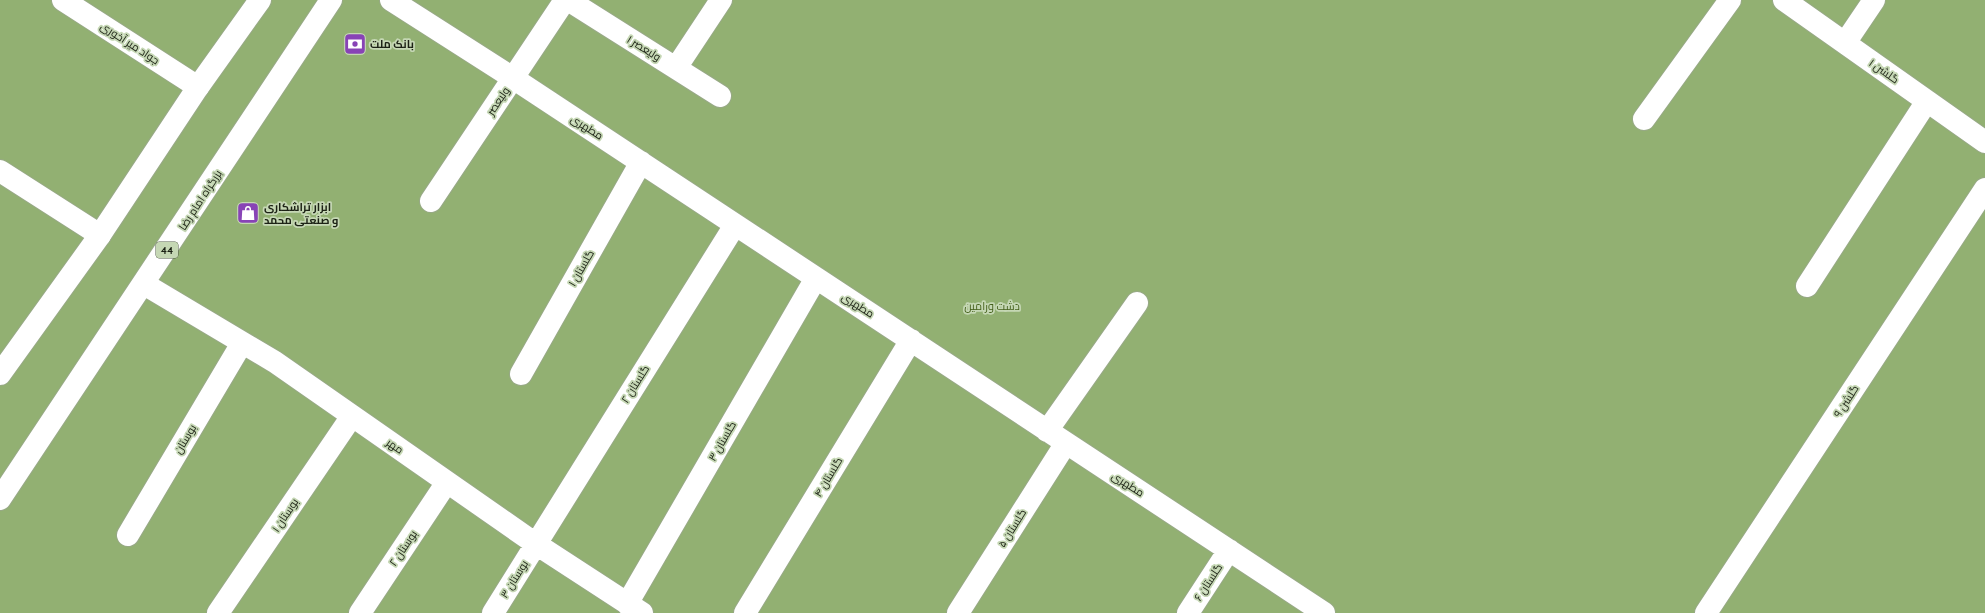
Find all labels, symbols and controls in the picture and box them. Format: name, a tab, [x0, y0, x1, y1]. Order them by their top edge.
street label: جواد میر آخوری	[98, 19, 162, 67]
bank icon: بانک ملت	[342, 31, 368, 57]
street label: ولیعصر ۱	[624, 32, 664, 64]
place label: بانک ملت	[370, 37, 414, 51]
street label: گلشن ۱	[1866, 56, 1902, 86]
street label: ولیعصر	[483, 84, 513, 119]
street label: مطهری	[568, 111, 606, 143]
street label: بزرگراه امام رضا	[175, 167, 226, 234]
shop icon: ابزار تراشکاری و صنعتی محمد	[235, 200, 261, 226]
place label: ابزار تراشکاری و صنعتی محمد	[264, 200, 339, 228]
road number: 44	[156, 242, 178, 258]
street label: گلستان ۱	[565, 247, 597, 289]
street label: مطهری	[839, 289, 877, 321]
park label: دشت ورامین	[964, 299, 1020, 313]
street label: گلستان ۲	[618, 362, 652, 406]
street label: گلشن ۹	[1830, 382, 1862, 420]
street label: گلستان ۳	[705, 418, 739, 464]
street label: بوستان	[171, 422, 199, 456]
street label: مهر	[383, 435, 406, 457]
street label: گلستان ۴	[811, 455, 845, 499]
street label: مطهری	[1109, 468, 1147, 500]
street label: بوستان ۱	[269, 495, 301, 535]
street label: گلستان ۵	[995, 506, 1029, 550]
street label: بوستان ۲	[386, 527, 420, 569]
street label: بوستان ۳	[497, 557, 531, 601]
street label: گلستان ۶	[1191, 561, 1225, 603]

